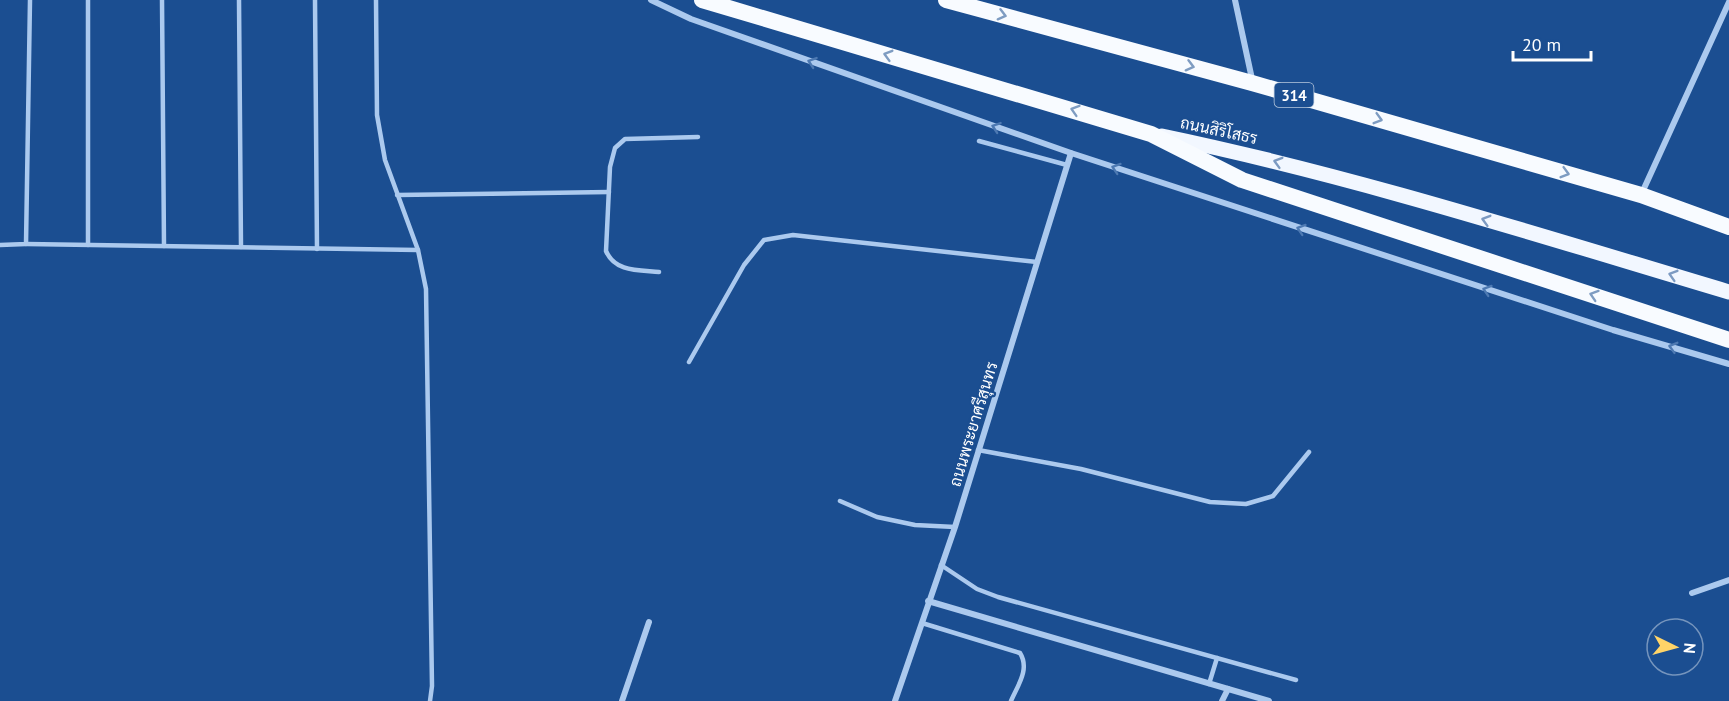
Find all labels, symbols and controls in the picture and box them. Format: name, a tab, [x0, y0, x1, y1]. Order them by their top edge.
one-way arrow	[997, 8, 1007, 21]
scale bar	[1513, 24, 1591, 62]
text: 20 m	[1522, 33, 1561, 56]
one-way arrow	[884, 49, 894, 62]
one-way arrow	[807, 57, 818, 69]
one-way arrow	[1185, 59, 1195, 71]
road number: 314	[1274, 83, 1314, 107]
one-way arrow	[1070, 105, 1081, 117]
street label: ถนนสิริโสธร	[1179, 111, 1260, 148]
one-way arrow	[1372, 112, 1383, 124]
one-way arrow	[991, 121, 1002, 134]
one-way arrow	[1273, 157, 1284, 169]
one-way arrow	[1111, 163, 1122, 175]
one-way arrow	[1560, 166, 1570, 178]
one-way arrow	[1481, 215, 1492, 227]
one-way arrow	[1296, 224, 1307, 236]
one-way arrow	[1668, 270, 1679, 282]
one-way arrow	[1482, 284, 1493, 297]
one-way arrow	[1589, 290, 1600, 303]
one-way arrow	[1668, 342, 1679, 354]
street label: ถนนพระยาศรีสุนทร	[944, 359, 1003, 489]
north arrow	[1645, 617, 1705, 677]
text: N	[1680, 642, 1700, 654]

